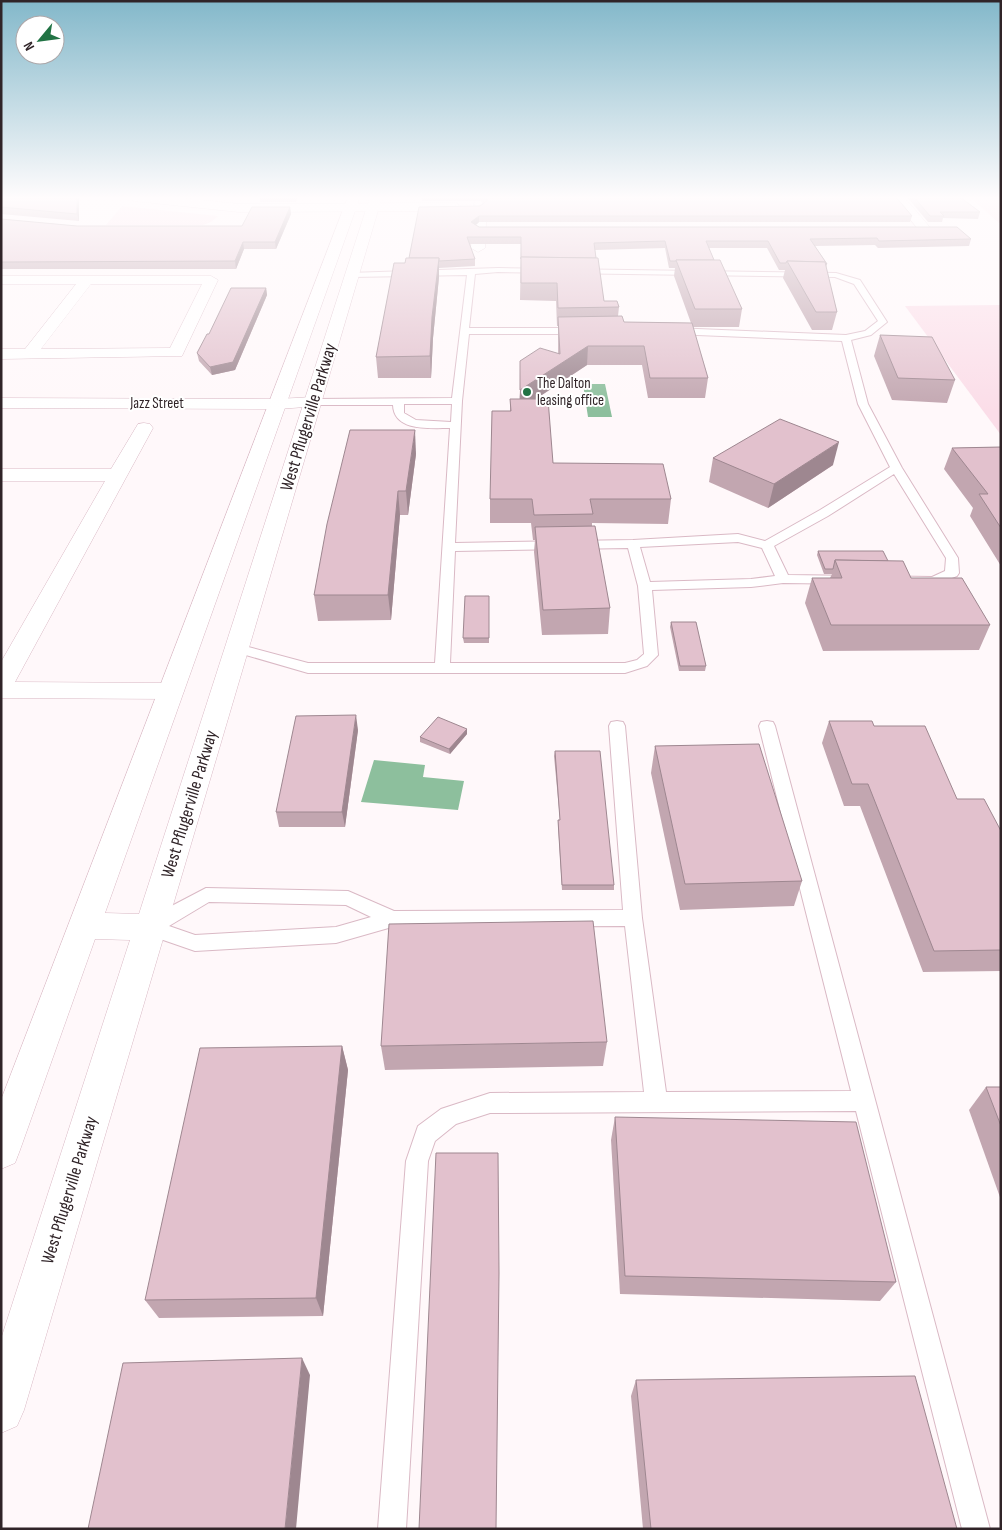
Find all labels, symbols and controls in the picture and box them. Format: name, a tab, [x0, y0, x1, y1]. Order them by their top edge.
north arrow	[15, 15, 65, 65]
text: N	[20, 39, 38, 53]
street label: West Pflugerville Parkway	[276, 341, 341, 494]
place label: The Dalton leasing office	[537, 374, 604, 410]
marker: The Dalton leasing office	[521, 386, 533, 398]
street label: Jazz Street	[129, 394, 184, 413]
street label: West Pflugerville Parkway	[157, 728, 222, 881]
street label: West Pflugerville Parkway	[37, 1114, 102, 1267]

